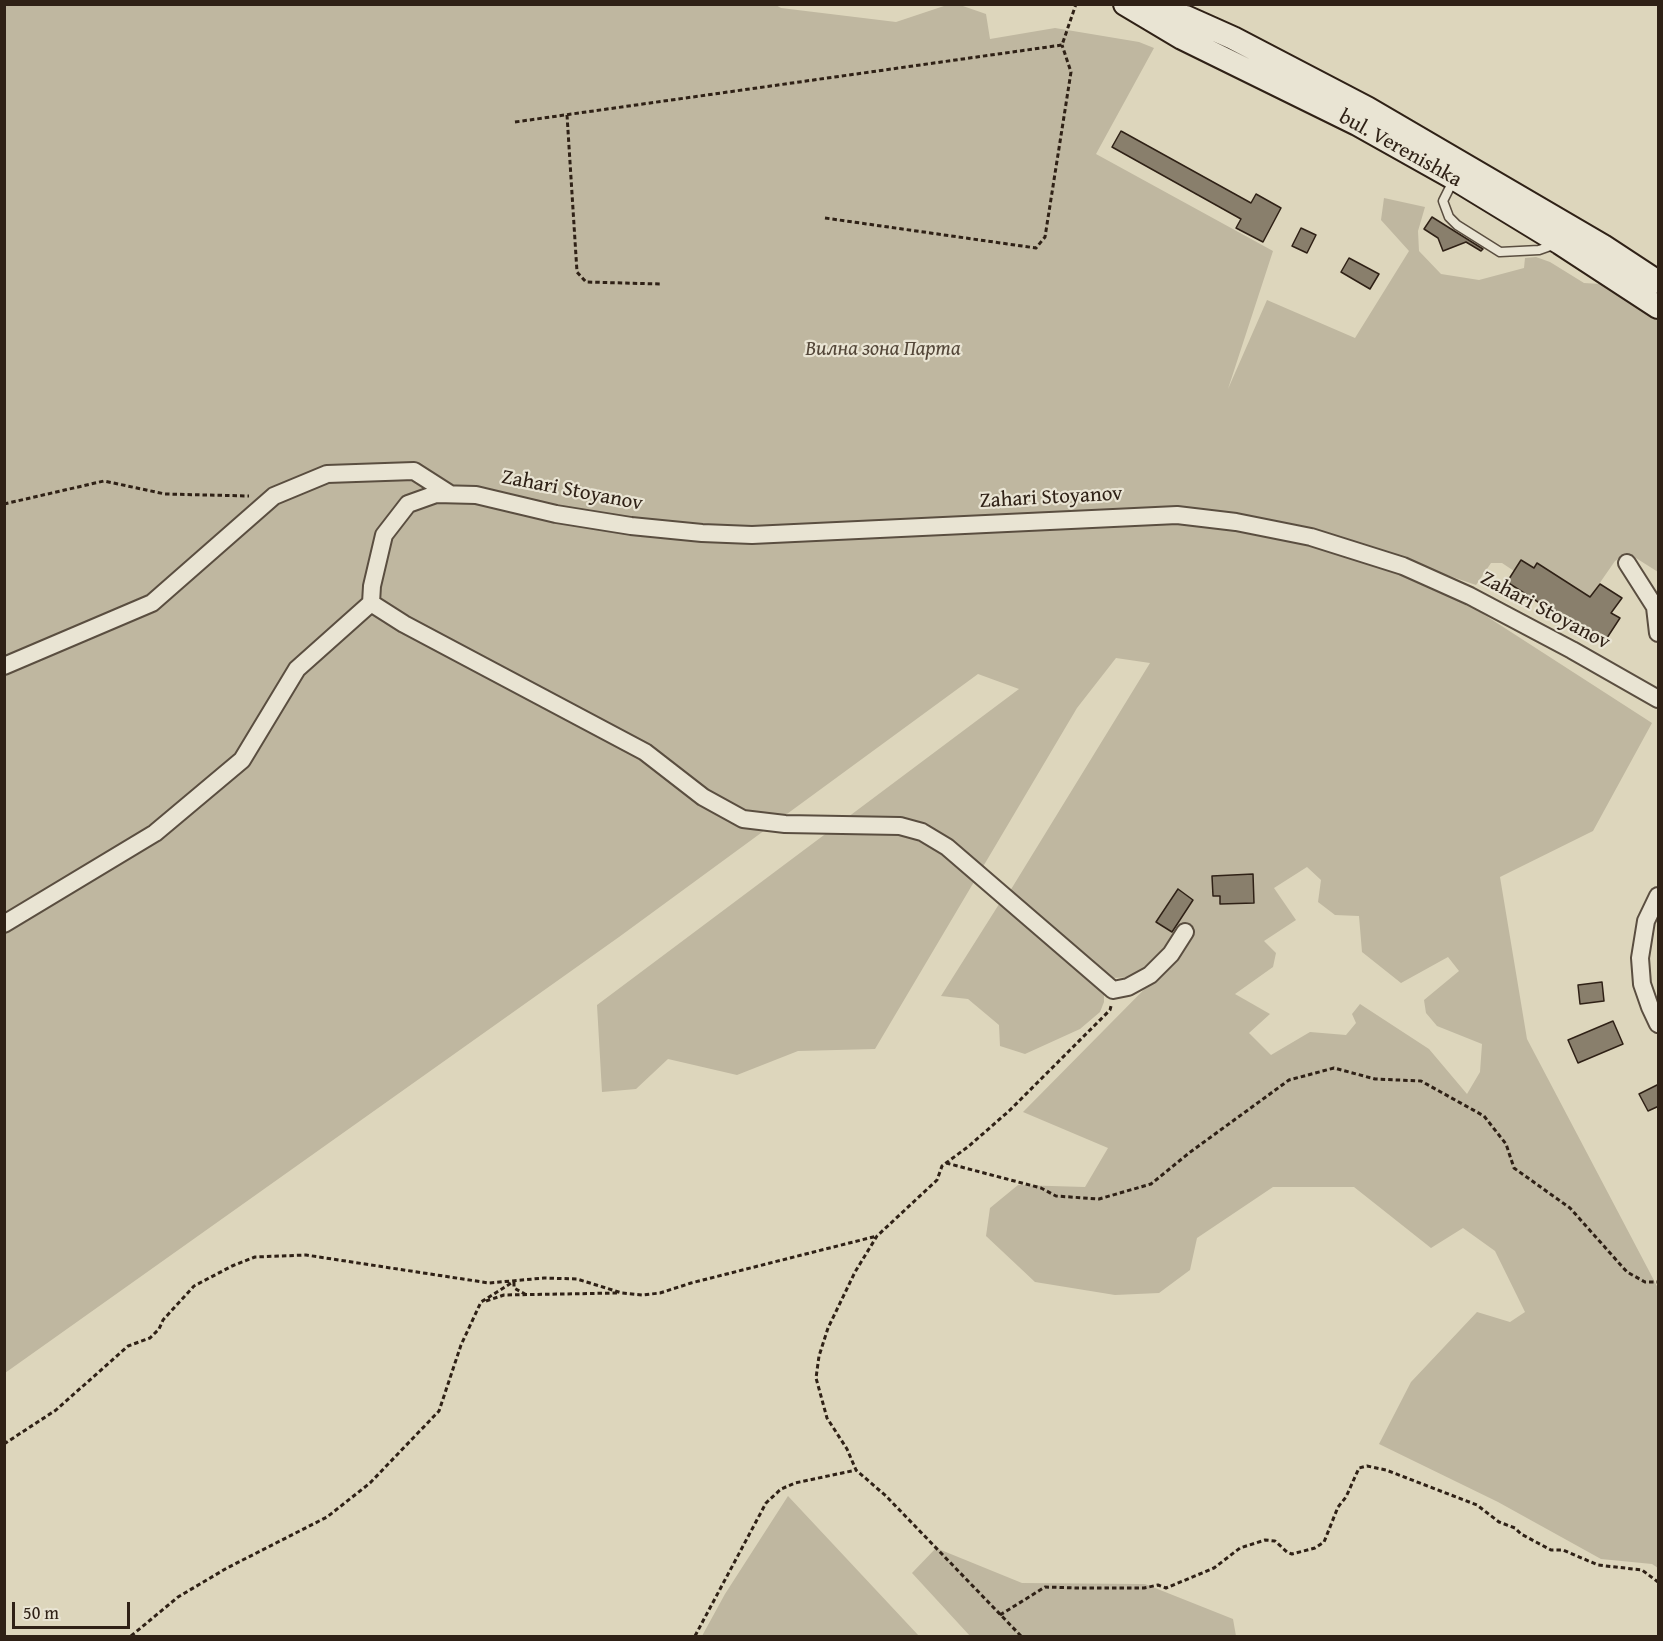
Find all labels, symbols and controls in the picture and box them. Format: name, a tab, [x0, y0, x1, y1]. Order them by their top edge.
street label: bul. Verenishka	[1334, 105, 1466, 193]
park label: Вилна зона Парта	[805, 337, 961, 363]
street label: Zahari Stoyanov	[499, 465, 645, 517]
street label: Zahari Stoyanov	[979, 482, 1123, 514]
street label: Zahari Stoyanov	[1476, 566, 1614, 656]
scale bar	[15, 1590, 134, 1628]
text: 50 m	[23, 1599, 59, 1626]

